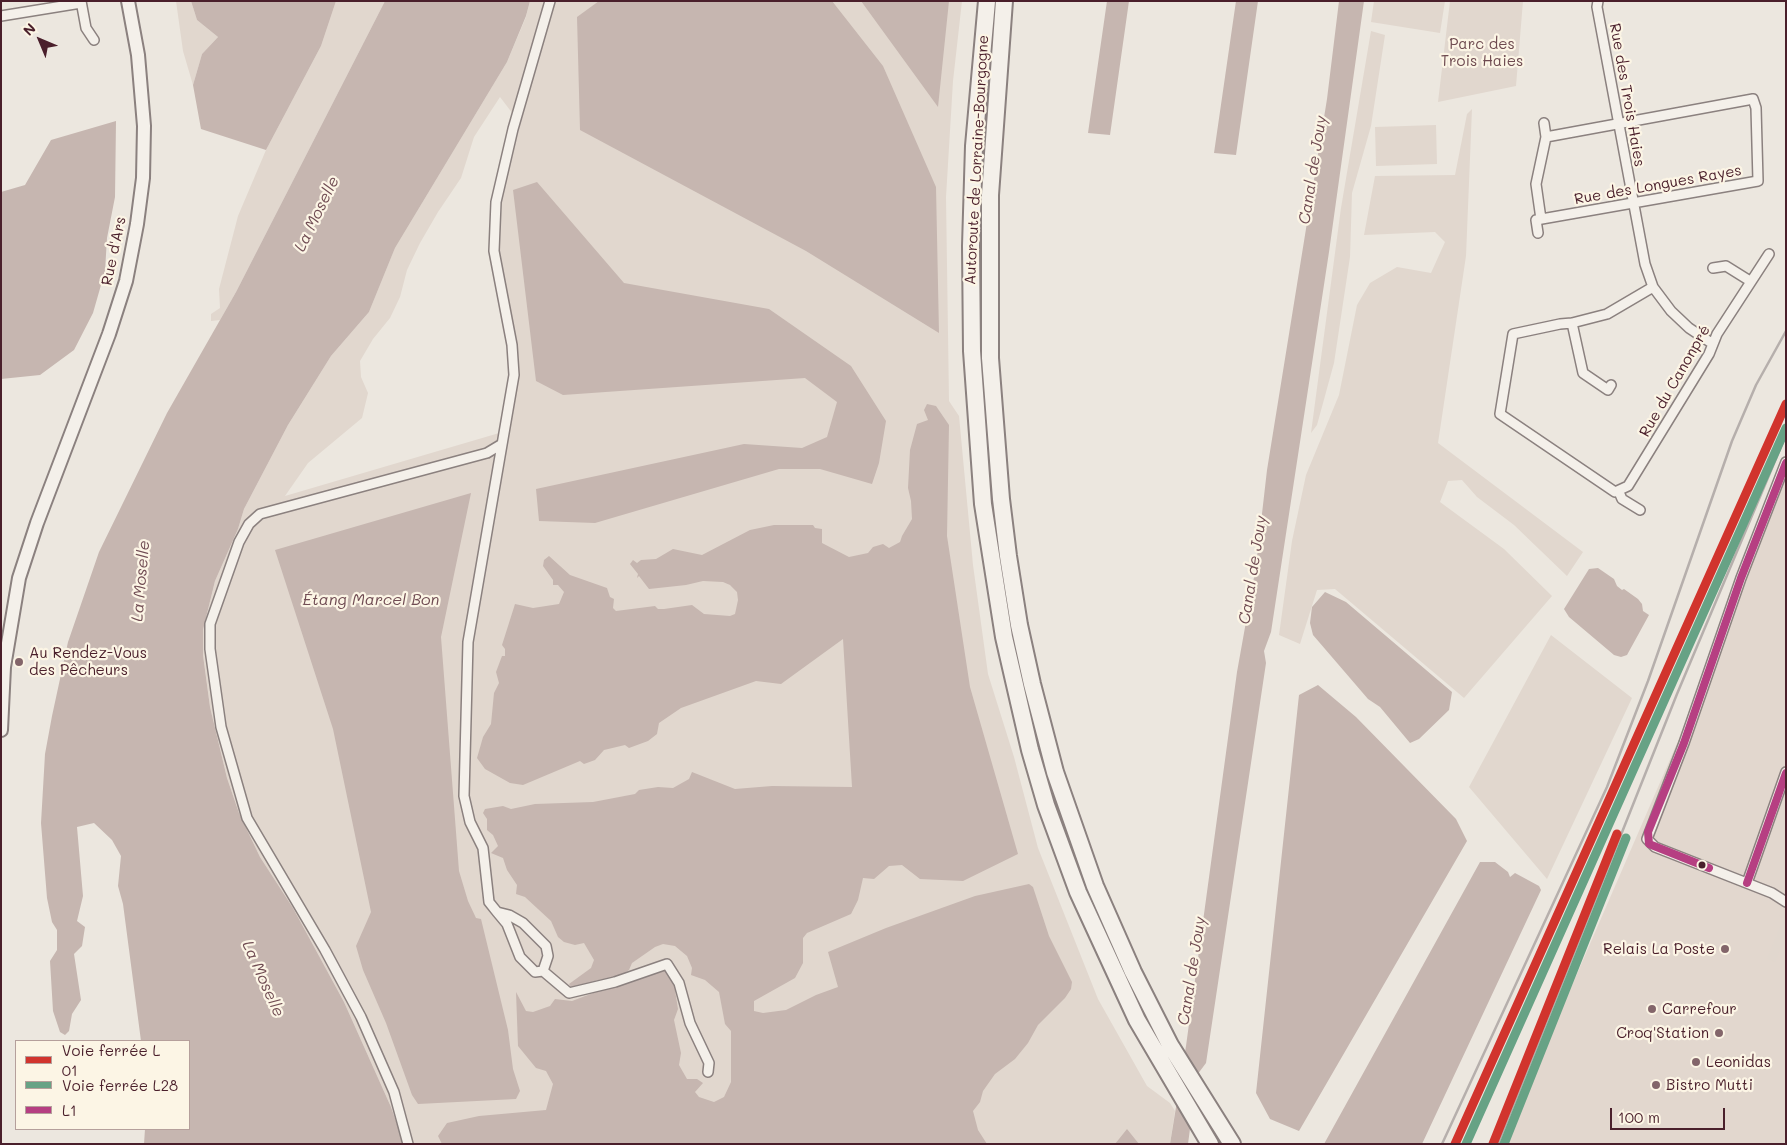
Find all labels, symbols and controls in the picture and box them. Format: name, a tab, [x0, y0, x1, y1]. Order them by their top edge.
north arrow	[15, 15, 65, 65]
text: N	[19, 19, 40, 40]
street label: Rue des Trois Haies	[1606, 22, 1648, 168]
street label: Autoroute de Lorraine-Bourgogne	[961, 34, 993, 286]
park label: Parc des Trois Haies	[1441, 35, 1523, 70]
water label: Canal de Jouy	[1295, 114, 1331, 226]
street label: Rue des Longues Rayes	[1573, 161, 1743, 209]
water label: La Moselle	[291, 173, 343, 255]
street label: Rue d'Ars	[98, 215, 130, 287]
street label: Rue du Canonpré	[1636, 322, 1714, 440]
water label: Canal de Jouy	[1235, 514, 1271, 626]
water label: La Moselle	[128, 540, 154, 622]
water label: Étang Marcel Bon	[303, 590, 439, 610]
place label: Au Rendez-Vous des Pêcheurs	[29, 644, 147, 679]
marker: Au Rendez-Vous des Pêcheurs	[13, 656, 25, 668]
unlabelled marker	[1697, 860, 1707, 870]
water label: Canal de Jouy	[1174, 915, 1210, 1027]
water label: La Moselle	[238, 938, 288, 1020]
place label: Relais La Poste	[1603, 940, 1715, 958]
marker: Relais La Poste	[1719, 943, 1731, 955]
place label: Carrefour	[1662, 1000, 1737, 1018]
marker: Carrefour	[1646, 1003, 1658, 1015]
place label: Croq'Station	[1616, 1024, 1709, 1042]
marker: Croq'Station	[1713, 1027, 1725, 1039]
legend	[15, 1040, 190, 1130]
text: Voie ferrée L 01	[62, 1040, 160, 1080]
place label: Leonidas	[1706, 1053, 1771, 1071]
marker: Leonidas	[1690, 1056, 1702, 1068]
text: Voie ferrée L28	[62, 1075, 178, 1095]
place label: Bistro Mutti	[1666, 1076, 1753, 1094]
marker: Bistro Mutti	[1650, 1079, 1662, 1091]
scale bar	[1612, 1098, 1727, 1130]
text: L1	[62, 1100, 77, 1120]
text: 100 m	[1618, 1107, 1660, 1127]

